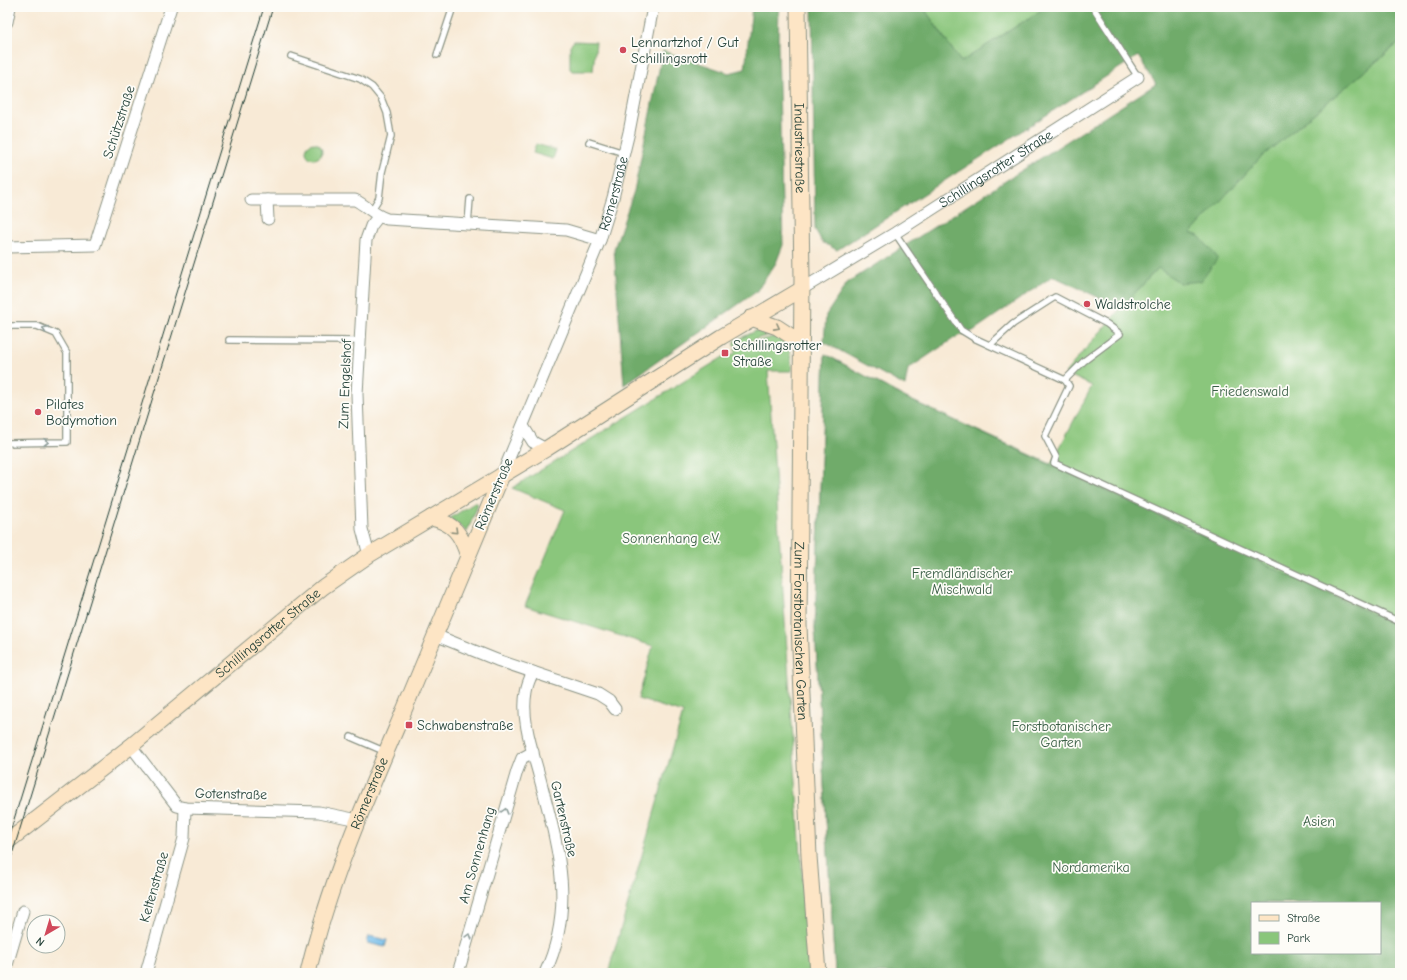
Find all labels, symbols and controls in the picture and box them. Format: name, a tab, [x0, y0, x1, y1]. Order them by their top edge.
place label: Lennartzhof / Gut Schillingsrott	[631, 34, 740, 67]
marker: Lennartzhof / Gut Schillingsrott	[618, 45, 628, 55]
street label: Schützstraße	[99, 83, 139, 161]
street label: Industriestraße	[791, 103, 809, 193]
street label: Schillingsrotter Straße	[936, 126, 1056, 211]
street label: Römerstraße	[595, 155, 631, 233]
place label: Waldstrolche	[1095, 296, 1171, 313]
marker: Waldstrolche	[1082, 299, 1092, 309]
one-way arrow	[773, 323, 780, 330]
one-way arrow	[42, 326, 50, 334]
place label: Schillingsrotter Straße	[733, 337, 822, 370]
street label: Zum Engelshof	[335, 338, 355, 429]
marker: Schillingsrotter Straße	[720, 348, 730, 358]
park label: Friedenswald	[1211, 383, 1289, 400]
place label: Pilates Bodymotion	[46, 396, 117, 429]
marker: Pilates Bodymotion	[33, 407, 43, 417]
one-way arrow	[43, 438, 49, 446]
street label: Römerstraße	[471, 455, 517, 533]
one-way arrow	[450, 526, 458, 534]
park label: Sonnenhang e.V.	[622, 530, 720, 547]
street label: Zum Forstbotanischen Garten	[790, 541, 812, 721]
park label: Fremdländischer Mischwald	[912, 565, 1013, 598]
street label: Schillingsrotter Straße	[211, 584, 324, 682]
place label: Schwabenstraße	[417, 717, 513, 734]
park label: Forstbotanischer Garten	[1011, 718, 1111, 751]
marker: Schwabenstraße	[404, 720, 414, 730]
street label: Römerstraße	[347, 755, 391, 832]
street label: Gartenstraße	[547, 779, 581, 859]
street label: Gotenstraße	[195, 785, 267, 803]
street label: Am Sonnenhang	[455, 805, 499, 905]
one-way arrow	[500, 807, 509, 814]
park label: Asien	[1303, 813, 1335, 830]
street label: Keltenstraße	[136, 850, 172, 924]
park label: Nordamerika	[1052, 859, 1130, 876]
legend	[1251, 902, 1381, 954]
text: Straße	[1287, 911, 1320, 925]
north arrow	[26, 914, 66, 954]
text: Park	[1287, 931, 1310, 945]
one-way arrow	[464, 932, 473, 939]
text: N	[33, 934, 47, 949]

